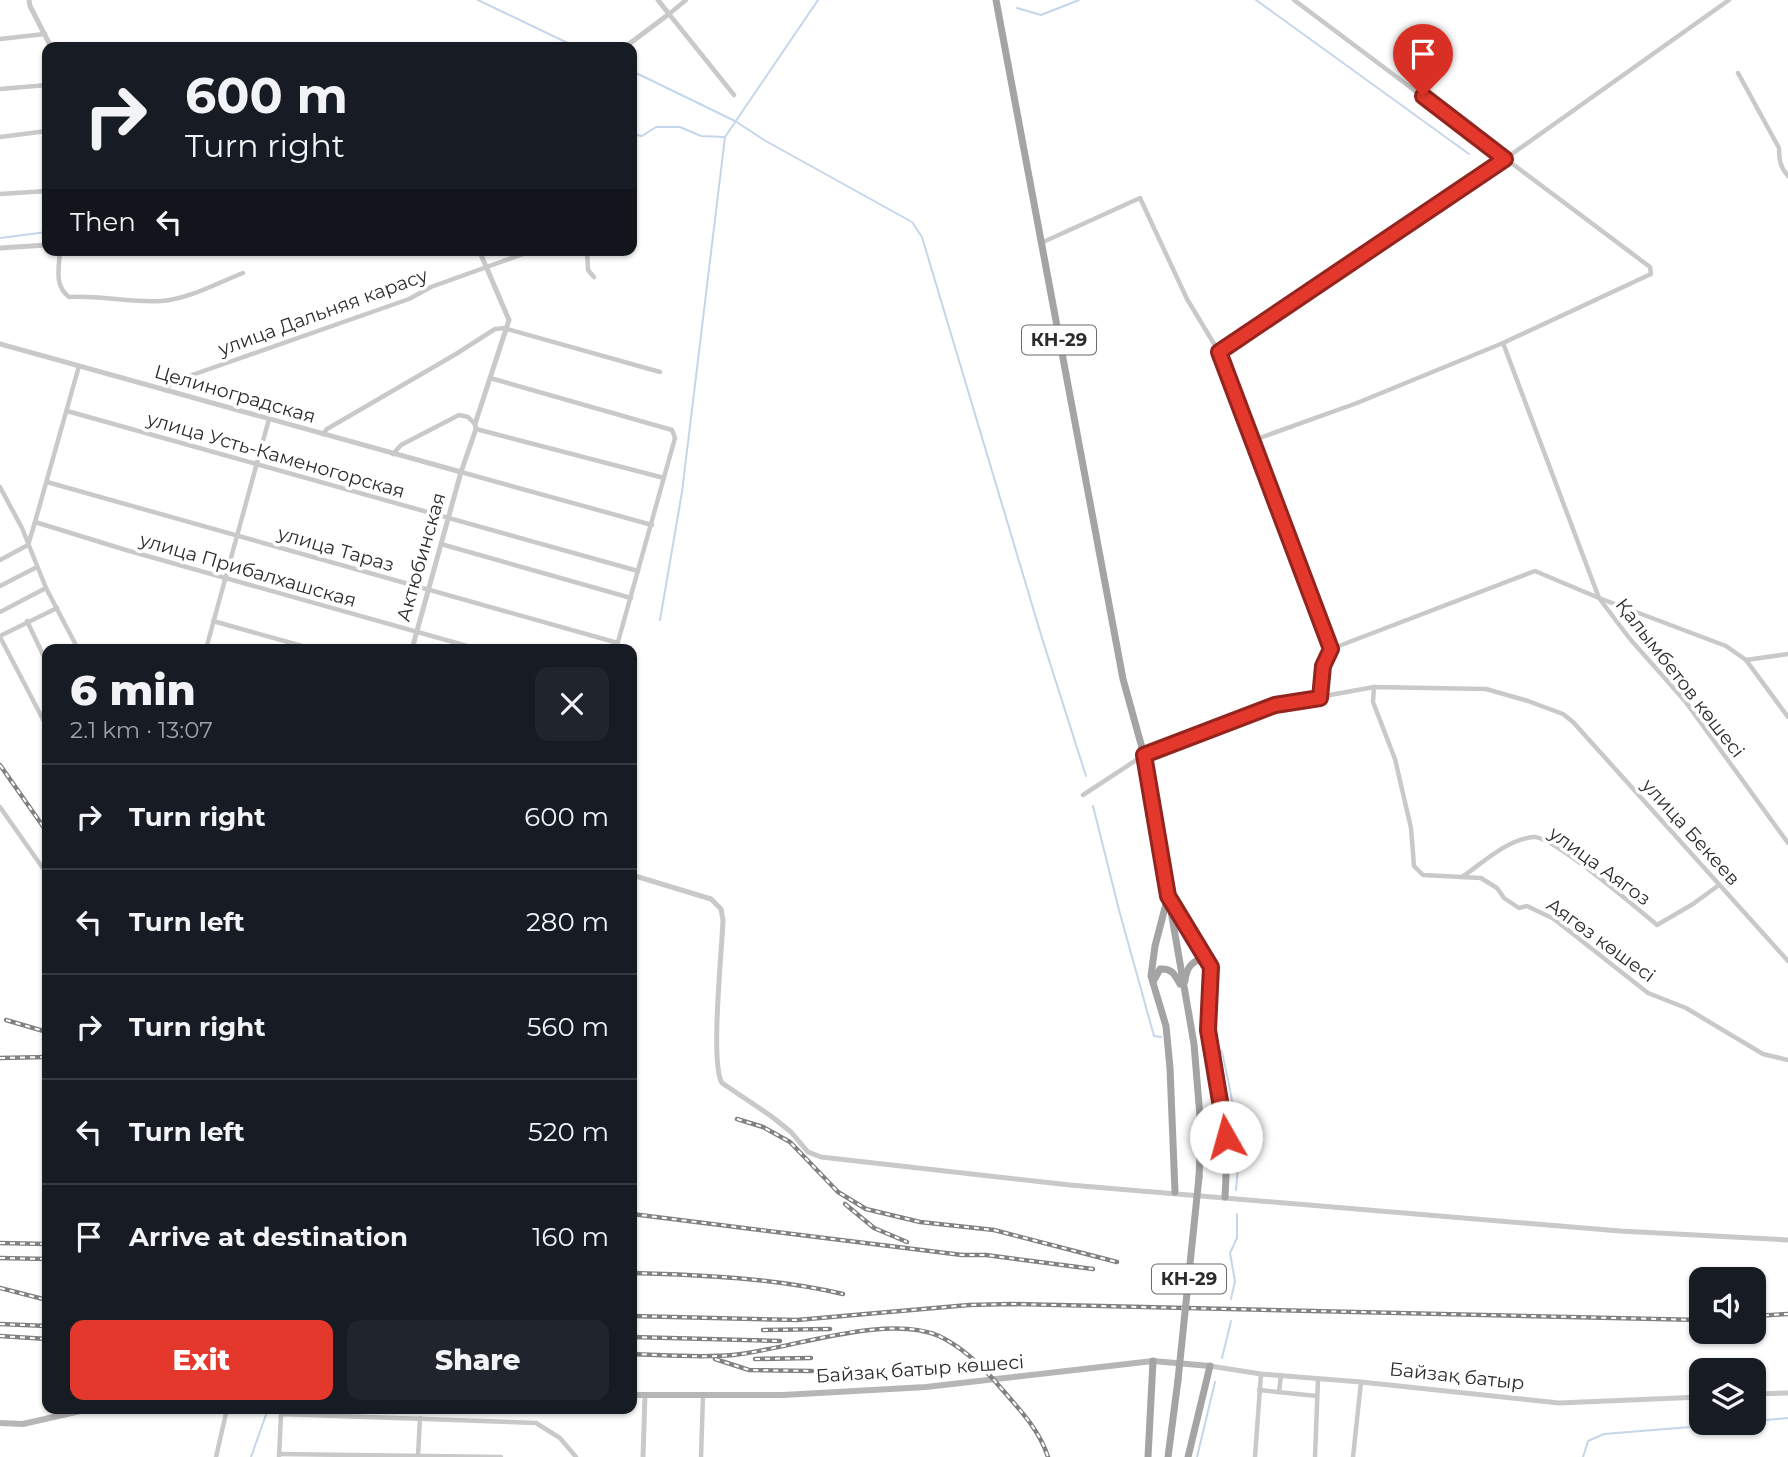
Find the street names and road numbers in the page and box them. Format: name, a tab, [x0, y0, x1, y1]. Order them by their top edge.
street label: улица Дальняя карасу	[214, 263, 431, 361]
road number: КН-29	[1022, 326, 1096, 354]
street label: Целиноградская	[152, 360, 318, 428]
street label: улица Усть-Каменогорская	[143, 407, 408, 503]
street label: Актюбинская	[392, 490, 450, 624]
street label: улица Тараз	[274, 521, 397, 577]
street label: улица Прибалхашская	[136, 528, 359, 612]
street label: Қалымбетов көшесі	[1611, 594, 1749, 762]
street label: улица Бекеев	[1636, 773, 1745, 890]
street label: улица Аягоз	[1544, 821, 1655, 911]
street label: Аягөз көшесі	[1542, 893, 1660, 987]
road number: КН-29	[1152, 1264, 1226, 1294]
street label: Байзақ батыр көшесі	[815, 1350, 1025, 1388]
street label: Байзақ батыр	[1388, 1357, 1526, 1395]

